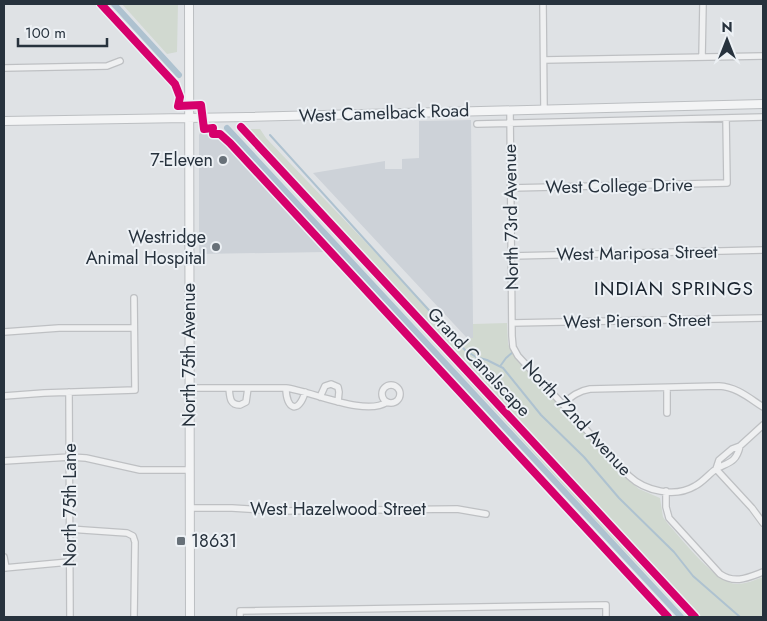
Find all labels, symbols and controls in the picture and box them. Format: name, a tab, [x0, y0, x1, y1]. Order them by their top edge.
scale bar	[18, 15, 106, 47]
north arrow	[702, 15, 752, 65]
text: N	[721, 17, 733, 37]
text: 100 m	[25, 22, 66, 44]
street label: West Camelback Road	[298, 97, 470, 129]
street label: North 73rd Avenue	[497, 144, 525, 290]
place label: 7-Eleven	[150, 147, 213, 173]
marker: 7-Eleven	[217, 154, 229, 166]
street label: West College Drive	[545, 172, 693, 200]
place label: Westridge Animal Hospital	[86, 224, 206, 271]
street label: West Mariposa Street	[556, 239, 718, 267]
marker: Westridge Animal Hospital	[210, 241, 222, 253]
district label: INDIAN SPRINGS	[594, 275, 754, 302]
street label: North 75th Avenue	[176, 283, 202, 427]
street label: Grand Canalscape	[421, 302, 537, 422]
street label: West Pierson Street	[563, 307, 712, 335]
street label: North 72nd Avenue	[516, 354, 638, 482]
street label: North 75th Lane	[57, 443, 83, 567]
street label: West Hazelwood Street	[250, 496, 427, 522]
place label: 18631	[191, 528, 237, 554]
marker: 18631	[175, 535, 187, 547]

